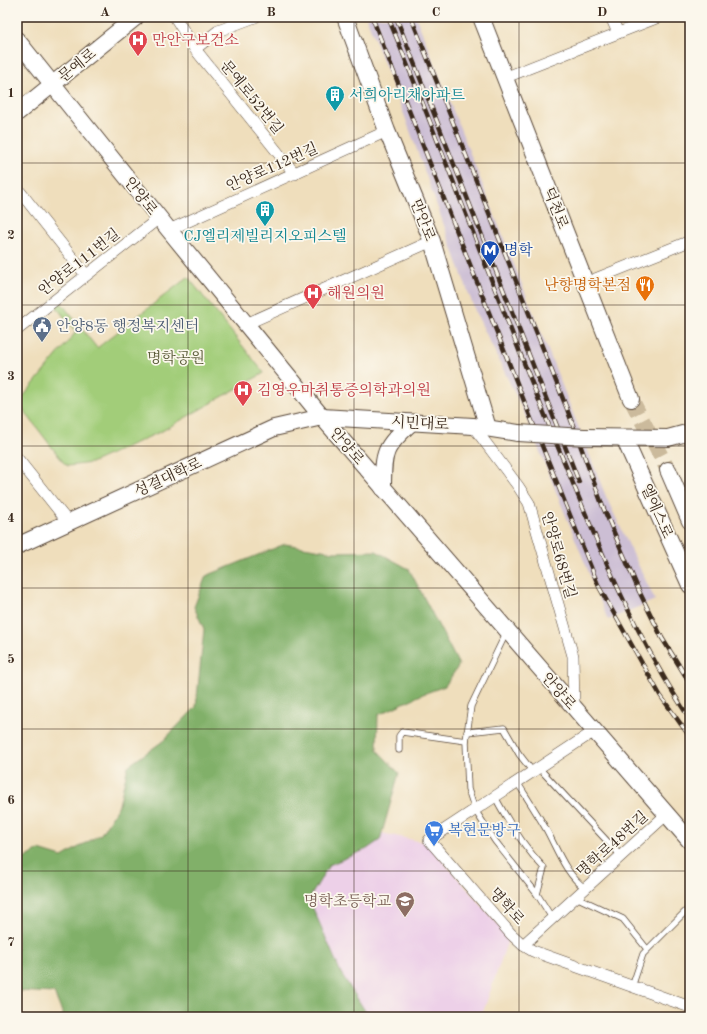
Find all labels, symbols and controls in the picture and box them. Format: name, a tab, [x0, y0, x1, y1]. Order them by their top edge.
text: A	[100, 6, 110, 19]
text: B	[266, 6, 276, 19]
text: C	[432, 6, 440, 19]
text: D	[597, 6, 607, 19]
hospital icon: 만안구보건소	[127, 29, 149, 57]
place label: 만안구보건소	[152, 32, 239, 49]
street label: 문예로	[55, 45, 100, 86]
street label: 문예로52번길	[217, 57, 286, 138]
building icon: 서희아리채아파트	[324, 84, 346, 112]
text: 1	[7, 87, 15, 100]
place label: 서희아리채아파트	[349, 87, 465, 104]
street label: 안양로112번길	[224, 140, 321, 195]
street label: 안양로	[121, 174, 161, 219]
street label: 덕천로	[540, 185, 571, 232]
street label: 만안로	[407, 197, 438, 244]
building icon: CJ엘리제빌리지오피스텔	[254, 199, 276, 227]
street label: 안양로111번길	[35, 225, 123, 299]
place label: CJ엘리제빌리지오피스텔	[183, 228, 347, 245]
text: 2	[7, 229, 15, 242]
metro station icon: 명학	[479, 239, 501, 267]
place label: 명학	[504, 242, 533, 259]
restaurant icon: 난향명학본점	[634, 274, 656, 302]
place label: 난향명학본점	[544, 276, 631, 294]
hospital icon: 해원의원	[302, 282, 324, 310]
place label: 해원의원	[327, 285, 385, 302]
public building icon: 안양8동 행정복지센터	[31, 315, 53, 343]
place label: 안양8동 행정복지센터	[56, 318, 199, 335]
park label: 명학공원	[147, 350, 205, 367]
text: 3	[7, 370, 15, 383]
hospital icon: 김영우마취통증의학과의원	[232, 379, 254, 407]
place label: 김영우마취통증의학과의원	[257, 382, 431, 399]
street label: 시민대로	[391, 413, 450, 434]
street label: 안양로	[326, 424, 368, 469]
street label: 성결대학로	[132, 454, 205, 500]
street label: 엘에스로	[637, 481, 676, 542]
street label: 안양로68번길	[538, 510, 579, 601]
text: 4	[7, 512, 15, 525]
text: 5	[7, 653, 15, 666]
street label: 안양로	[538, 669, 580, 714]
text: 6	[7, 794, 15, 807]
street label: 명학로48번길	[573, 808, 651, 881]
supermarket icon: 복현문방구	[423, 819, 445, 847]
place label: 복현문방구	[448, 822, 521, 839]
street label: 명학로	[486, 884, 528, 929]
school or university icon: 명학초등학교	[394, 890, 416, 918]
place label: 명학초등학교	[304, 893, 391, 910]
text: 7	[7, 936, 15, 949]

